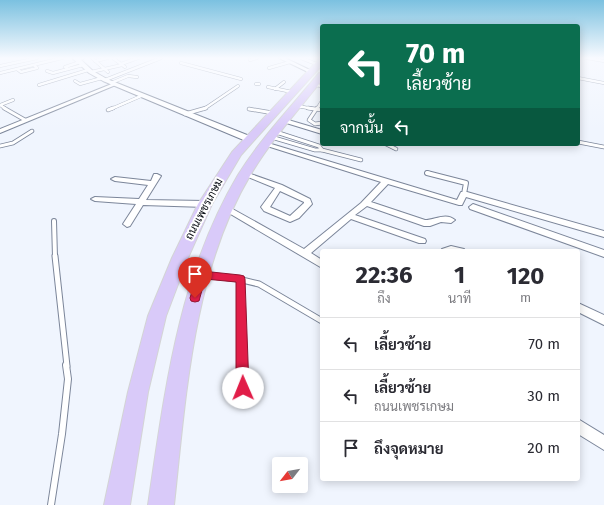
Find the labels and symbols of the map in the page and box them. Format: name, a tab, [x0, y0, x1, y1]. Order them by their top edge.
street label: ถนนเพชรเกษม	[182, 176, 226, 242]
pin	[178, 257, 212, 298]
position arrow	[222, 367, 264, 409]
north arrow	[272, 457, 308, 493]

